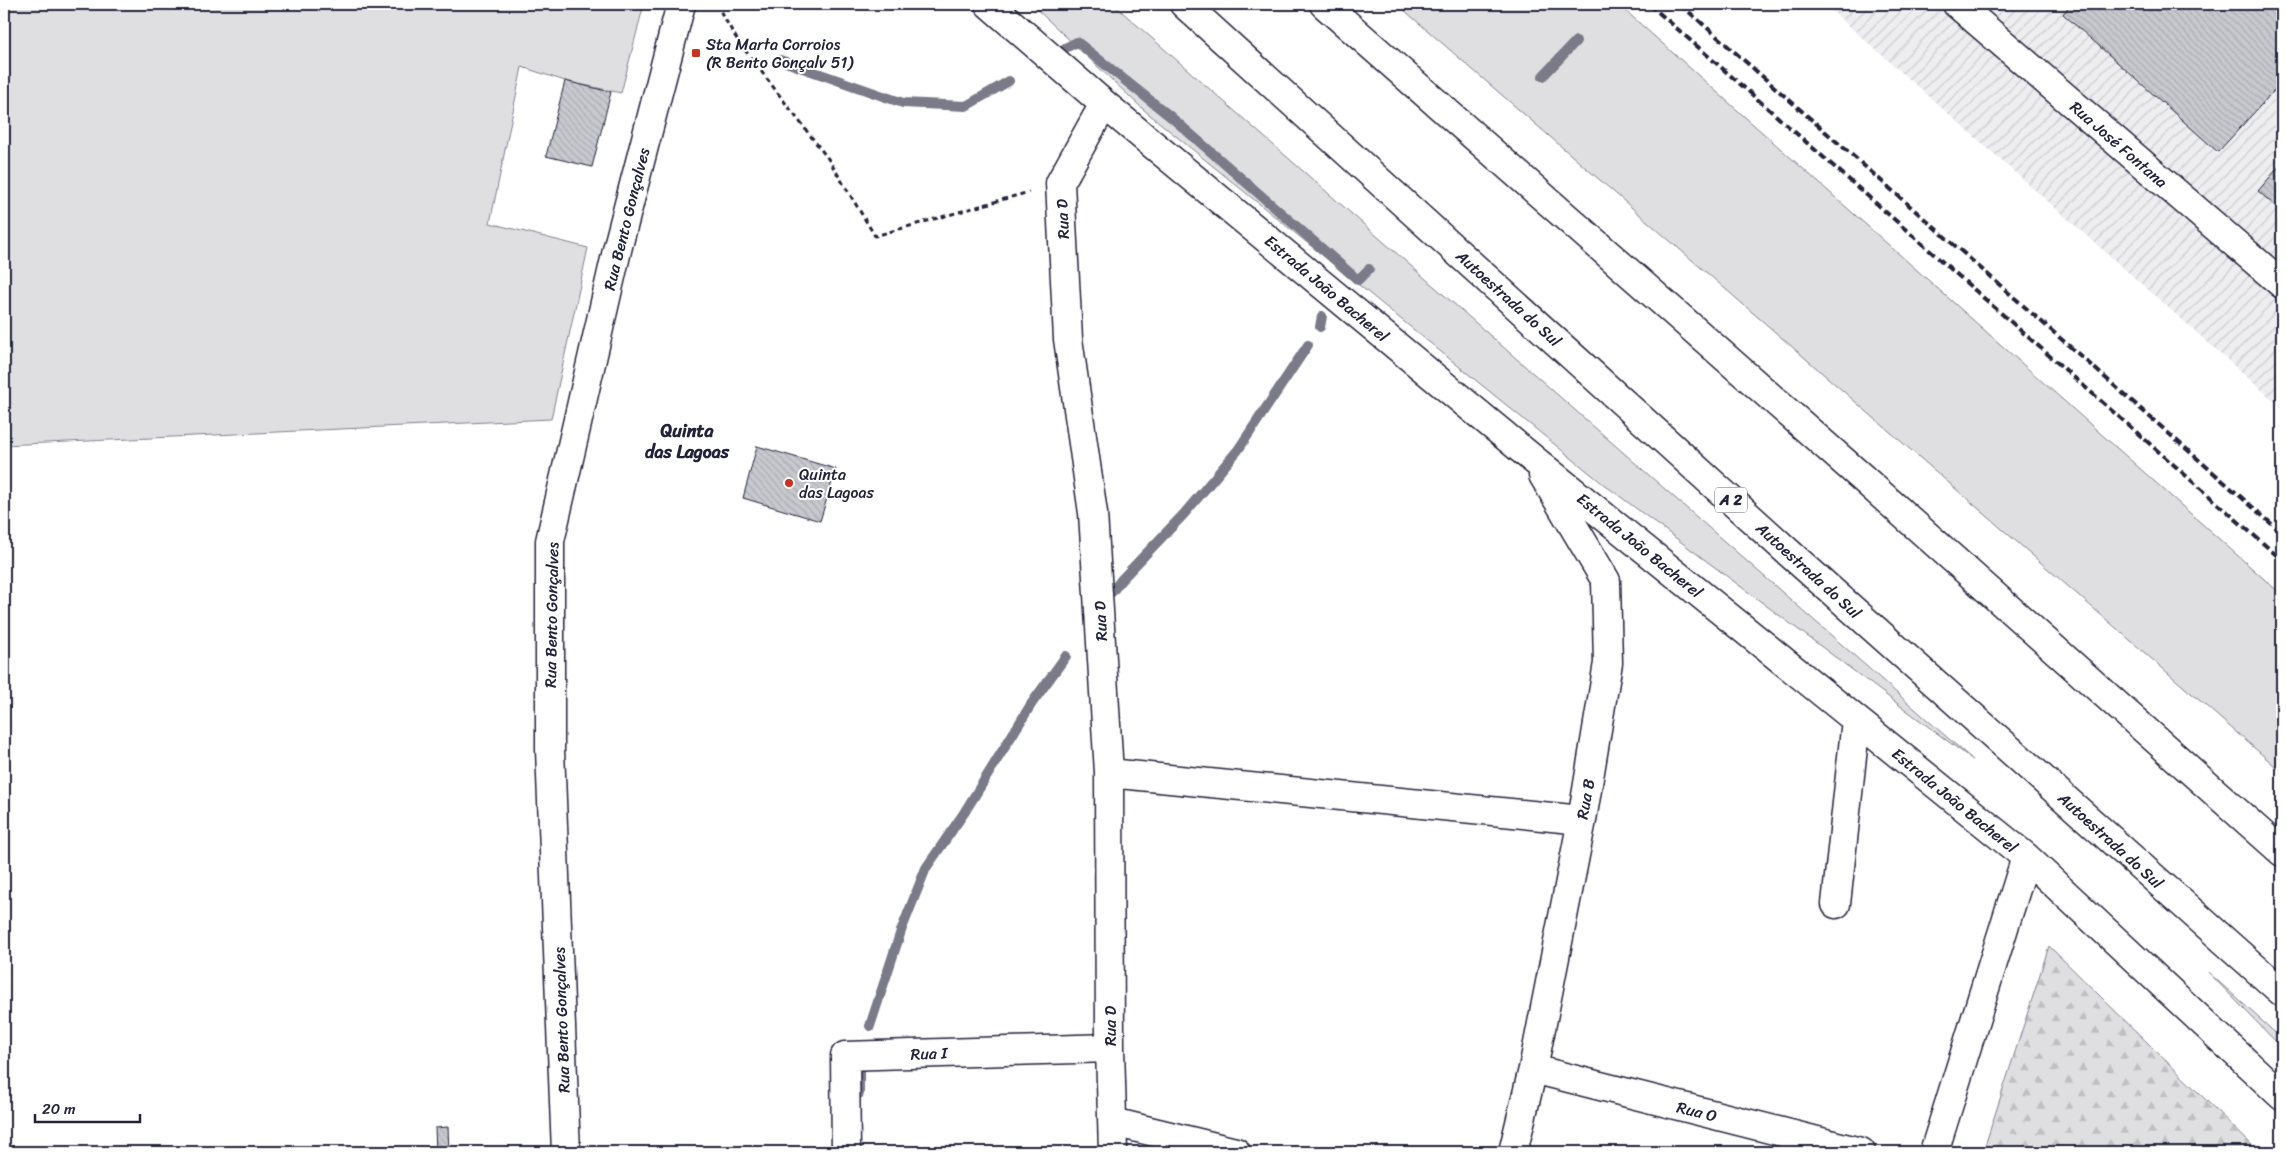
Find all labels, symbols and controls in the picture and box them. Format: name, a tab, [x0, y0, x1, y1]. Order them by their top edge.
place label: Sta Marta Corroios (R Bento Gonçalv 51)	[706, 30, 854, 77]
marker: Sta Marta Corroios (R Bento Gonçalv 51)	[690, 47, 702, 59]
street label: Rua José Fontana	[2063, 93, 2174, 195]
street label: Rua Bento Gonçalves	[595, 144, 658, 293]
street label: Rua D	[1047, 198, 1078, 240]
street label: Estrada João Bacherel	[1258, 227, 1396, 350]
street label: Autoestrada do Sul	[1448, 242, 1569, 354]
district label: Quinta das Lagoas	[645, 415, 730, 468]
place label: Quinta das Lagoas	[799, 460, 874, 507]
marker: Quinta das Lagoas	[783, 477, 795, 489]
street label: Estrada João Bacherel	[1570, 485, 1710, 606]
road number: A 2	[1715, 488, 1747, 512]
street label: Autoestrada do Sul	[1748, 514, 1869, 626]
street label: Rua Bento Gonçalves	[536, 541, 567, 688]
street label: Rua D	[1085, 600, 1116, 642]
street label: Estrada João Bacherel	[1885, 740, 2025, 861]
street label: Rua B	[1568, 777, 1603, 822]
street label: Autoestrada do Sul	[2050, 784, 2171, 896]
street label: Rua Bento Gonçalves	[544, 946, 579, 1093]
street label: Rua D	[1096, 1006, 1125, 1046]
street label: Rua I	[910, 1038, 950, 1069]
scale bar	[35, 1091, 140, 1123]
street label: Rua O	[1674, 1092, 1720, 1130]
text: 20 m	[42, 1096, 76, 1122]

